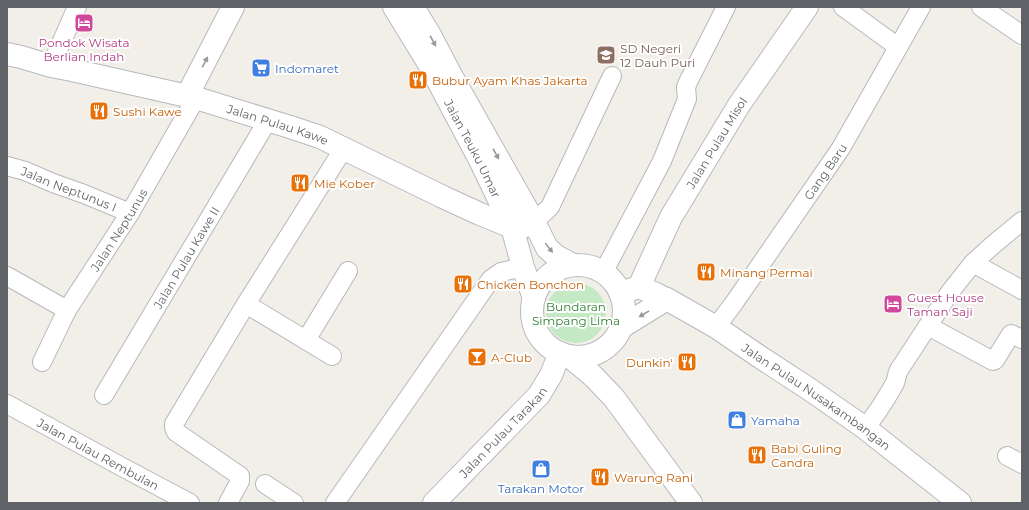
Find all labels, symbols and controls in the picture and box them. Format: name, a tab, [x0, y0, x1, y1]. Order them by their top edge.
hotel icon: Pondok Wisata Berlian Indah	[73, 12, 95, 34]
place label: Pondok Wisata Berlian Indah	[38, 35, 130, 64]
one-way arrow	[430, 35, 436, 46]
place label: SD Negeri 12 Dauh Puri	[620, 41, 695, 70]
school or university icon: SD Negeri 12 Dauh Puri	[595, 44, 617, 66]
one-way arrow	[202, 56, 209, 68]
supermarket icon: Indomaret	[250, 57, 272, 79]
place label: Indomaret	[275, 61, 339, 76]
restaurant icon: Bubur Ayam Khas Jakarta	[407, 69, 429, 91]
place label: Bubur Ayam Khas Jakarta	[432, 73, 587, 88]
street label: Jalan Pulau Misol	[682, 94, 750, 192]
street label: Jalan Teuku Umar	[441, 96, 504, 200]
restaurant icon: Sushi Kawe	[88, 100, 110, 122]
street label: Jalan Pulau Kawe	[224, 100, 331, 148]
place label: Sushi Kawe	[113, 104, 182, 119]
street label: Gang Baru	[800, 141, 850, 202]
one-way arrow	[492, 149, 499, 160]
street label: Jalan Neptunus I	[19, 163, 119, 214]
restaurant icon: Mie Kober	[289, 172, 311, 194]
place label: Mie Kober	[314, 176, 375, 191]
street label: Jalan Neptunus	[86, 186, 150, 275]
street label: Jalan Pulau Kawe II	[149, 204, 222, 312]
one-way arrow	[544, 243, 553, 254]
restaurant icon: Minang Permai	[695, 261, 717, 283]
place label: Minang Permai	[720, 265, 813, 280]
restaurant icon: Chicken Bonchon	[452, 273, 474, 295]
place label: Chicken Bonchon	[477, 277, 584, 292]
place label: Guest House Taman Saji	[907, 290, 984, 319]
hotel icon: Guest House Taman Saji	[882, 293, 904, 315]
park label: Bundaran Simpang Lima	[532, 299, 620, 328]
one-way arrow	[638, 310, 650, 317]
street label: Jalan Pulau Nusakambangan	[739, 339, 894, 453]
bar icon: A-Club	[466, 346, 488, 368]
place label: A-Club	[491, 350, 532, 365]
restaurant icon: Dunkin'	[676, 351, 698, 373]
place label: Dunkin'	[626, 355, 673, 370]
street label: Jalan Pulau Tarakan	[455, 384, 550, 481]
shop icon: Yamaha	[726, 409, 748, 431]
place label: Yamaha	[751, 413, 800, 428]
street label: Jalan Pulau Rembulan	[34, 414, 162, 493]
place label: Babi Guling Candra	[771, 441, 842, 470]
restaurant icon: Babi Guling Candra	[746, 444, 768, 466]
shop icon: Tarakan Motor	[530, 458, 552, 480]
restaurant icon: Warung Rani	[589, 466, 611, 488]
place label: Warung Rani	[614, 470, 693, 485]
place label: Tarakan Motor	[498, 481, 584, 496]

